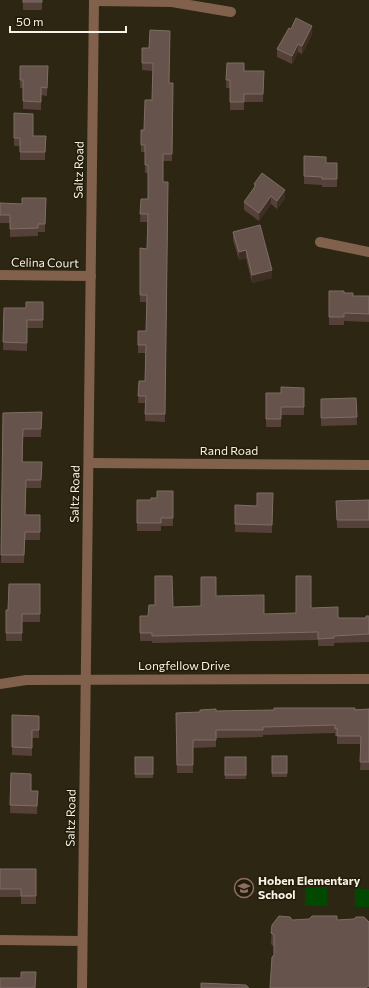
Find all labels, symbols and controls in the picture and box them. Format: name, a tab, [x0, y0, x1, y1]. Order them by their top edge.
scale bar	[10, 8, 126, 34]
text: 50 m	[16, 14, 44, 28]
street label: Saltz Road	[70, 141, 86, 199]
street label: Celina Court	[11, 254, 79, 270]
street label: Rand Road	[200, 443, 258, 457]
street label: Saltz Road	[66, 465, 82, 523]
street label: Longfellow Drive	[138, 658, 230, 672]
street label: Saltz Road	[62, 789, 78, 847]
place label: Hoben Elementary School	[258, 873, 361, 901]
school or university icon: Hoben Elementary School	[233, 877, 255, 899]

